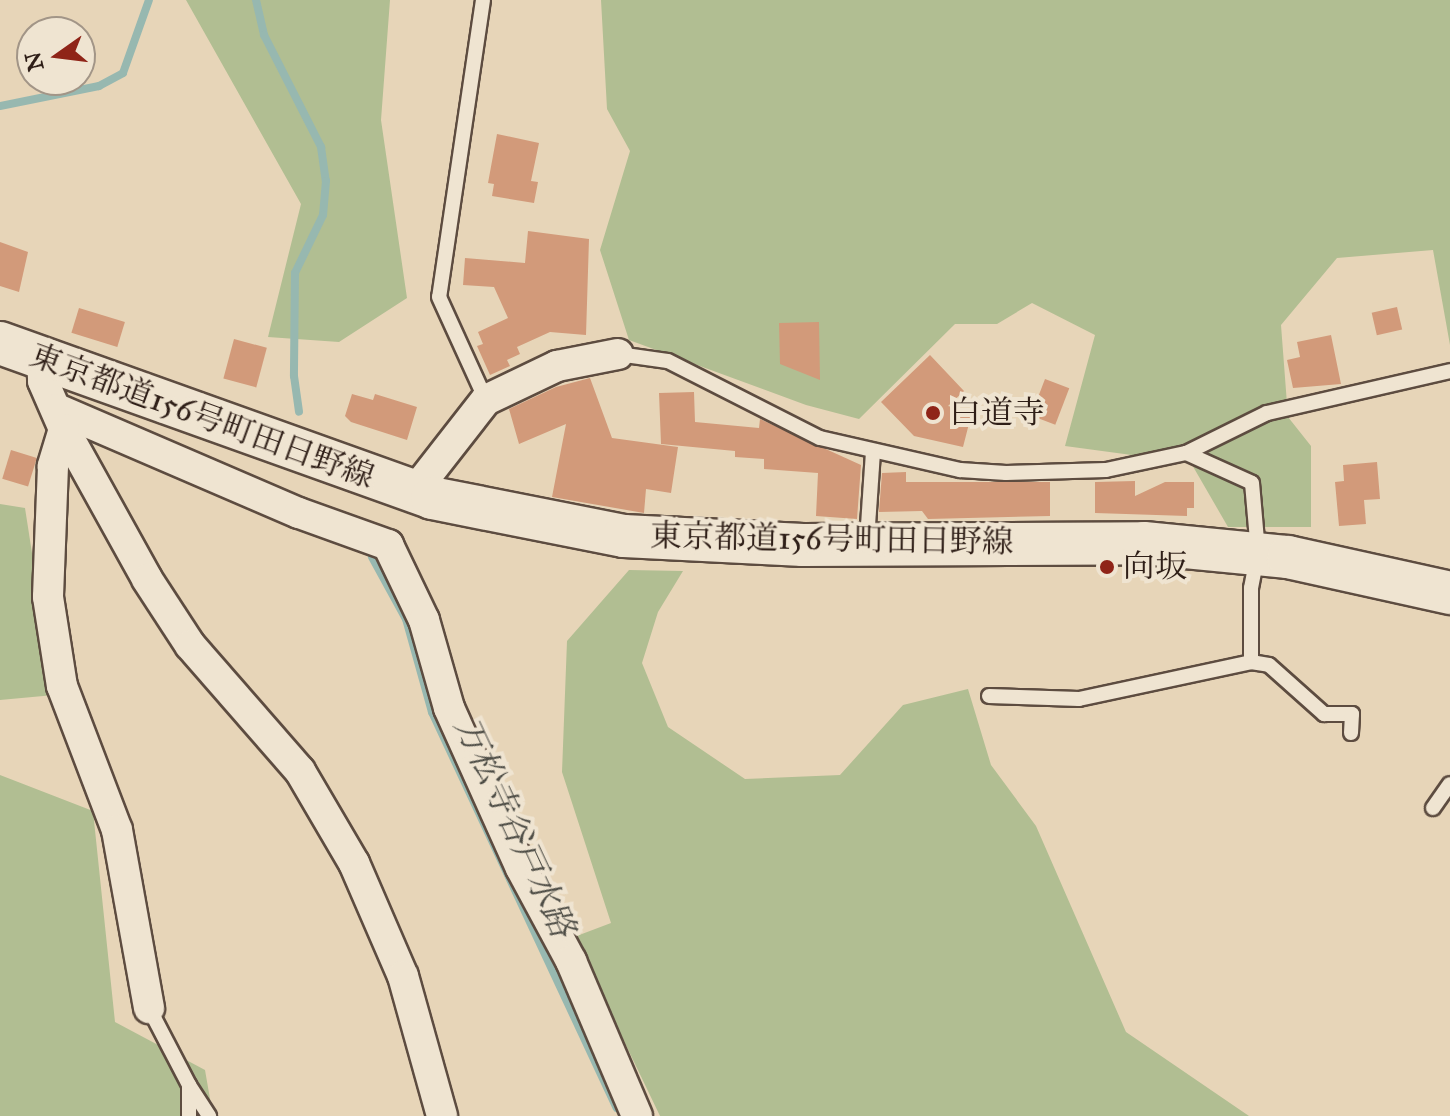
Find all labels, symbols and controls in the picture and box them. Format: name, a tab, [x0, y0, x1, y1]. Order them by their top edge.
north arrow	[16, 16, 96, 96]
text: N	[19, 49, 50, 74]
street label: 東京都道156号町田日野線	[25, 337, 379, 497]
place label: 白道寺	[949, 394, 1045, 432]
marker: 白道寺	[924, 404, 942, 422]
street label: 東京都道156号町田日野線	[650, 518, 1014, 562]
place label: 向坂	[1123, 548, 1187, 586]
marker: 向坂	[1098, 558, 1116, 576]
water label: 万松寺谷戸水路	[446, 711, 584, 943]

